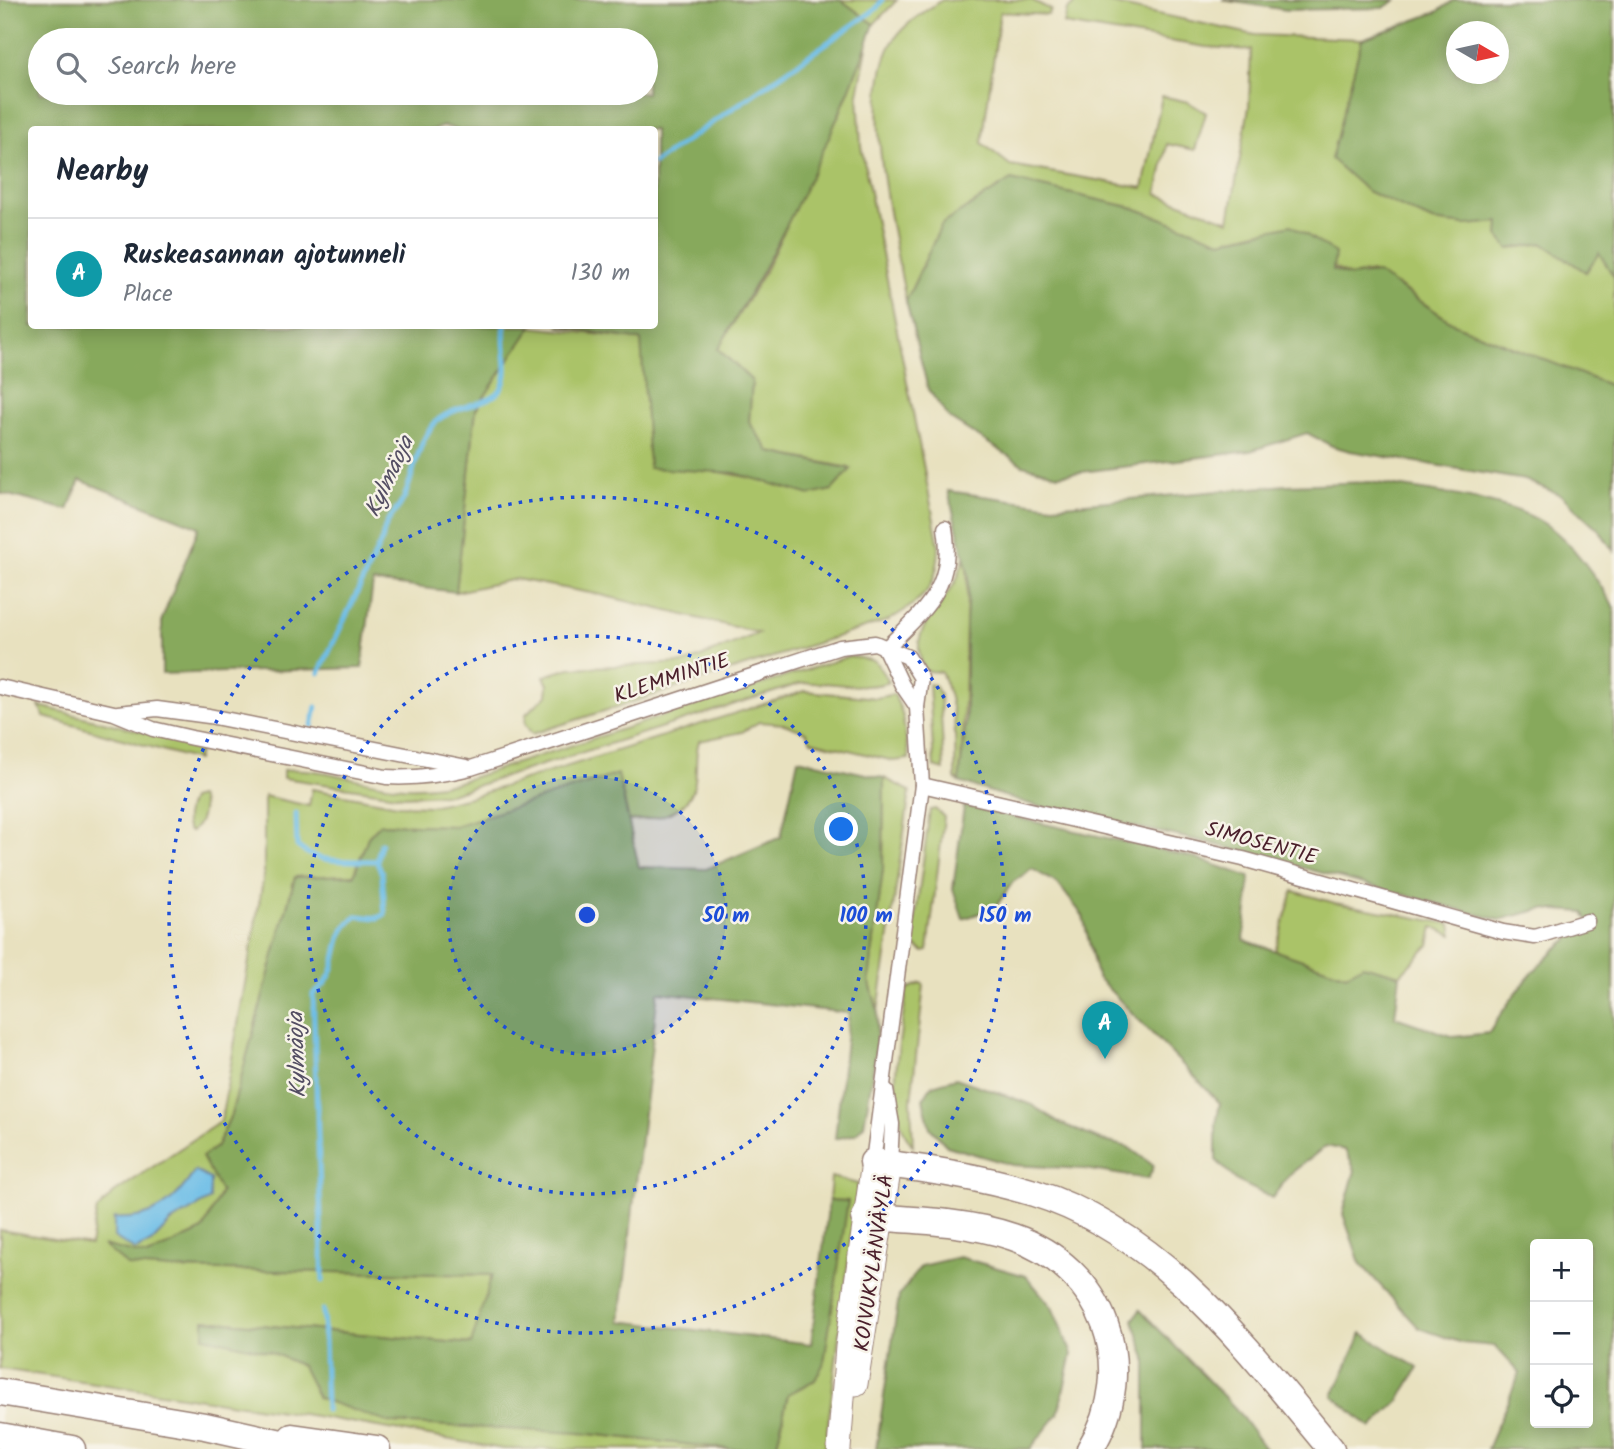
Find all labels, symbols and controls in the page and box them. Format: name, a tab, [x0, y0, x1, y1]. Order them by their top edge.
north arrow	[1446, 21, 1509, 84]
search box	[28, 28, 658, 105]
text: Search here	[108, 46, 236, 88]
icon: search	[52, 48, 90, 86]
text: Nearby	[56, 148, 148, 196]
text: Ruskeasannan ajotunneli	[123, 235, 405, 277]
text: A	[72, 256, 86, 292]
text: 130 m	[571, 256, 630, 292]
text: Place	[123, 277, 173, 313]
water label: Kylmäoja	[355, 428, 425, 524]
street label: KLEMMINTIE	[610, 645, 735, 713]
your location	[824, 812, 858, 846]
street label: SIMOSENTIE	[1201, 813, 1321, 875]
text: 50 m	[702, 900, 749, 933]
text: 100 m	[839, 900, 893, 933]
text: 150 m	[978, 900, 1032, 933]
centre of rings	[575, 903, 599, 927]
pin: A	[1082, 1001, 1128, 1059]
water label: Kylmäoja	[278, 1009, 317, 1099]
street label: KOIVUKYLÄNVÄYLÄ	[846, 1172, 904, 1354]
map controls	[1530, 1239, 1593, 1428]
button: +	[1530, 1239, 1593, 1302]
button: −	[1530, 1302, 1593, 1365]
button: locate	[1530, 1365, 1593, 1428]

